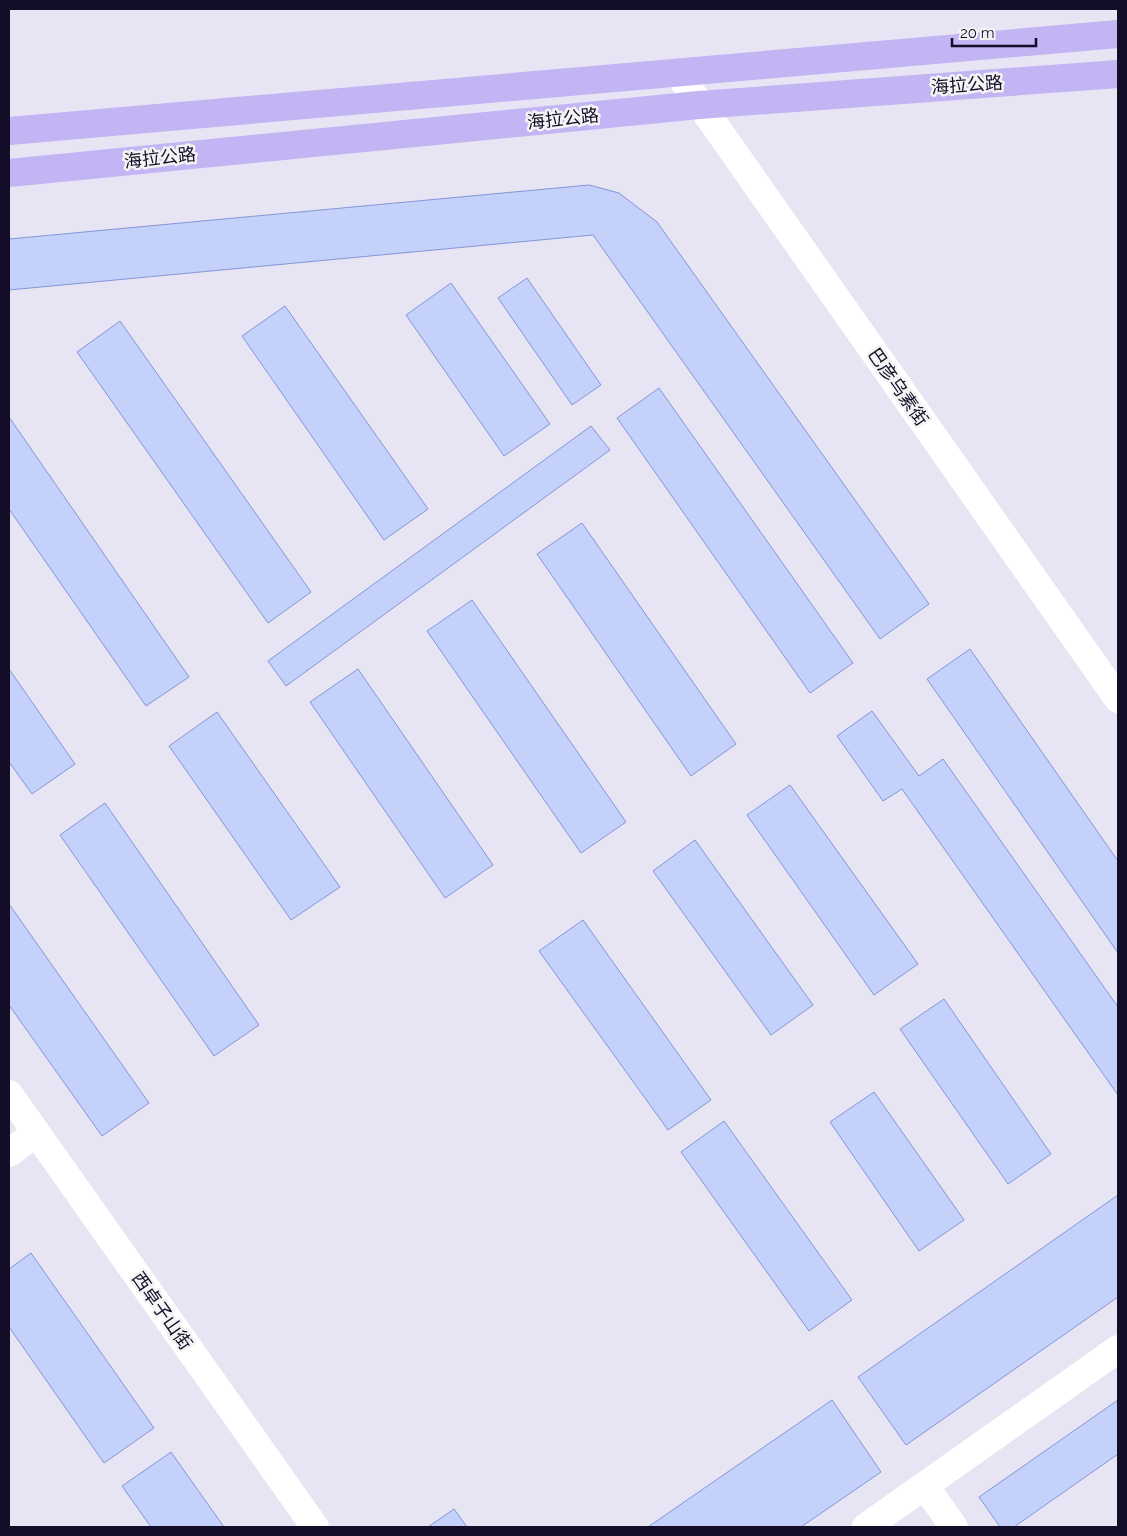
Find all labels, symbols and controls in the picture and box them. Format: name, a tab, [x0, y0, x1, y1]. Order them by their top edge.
scale bar	[952, 15, 1036, 47]
text: 20 m	[960, 24, 995, 42]
street label: 海拉公路	[930, 72, 1004, 97]
street label: 海拉公路	[526, 104, 600, 133]
street label: 海拉公路	[123, 143, 197, 172]
street label: 巴彦乌素街	[864, 344, 933, 430]
street label: 西卓子山街	[128, 1268, 197, 1354]

